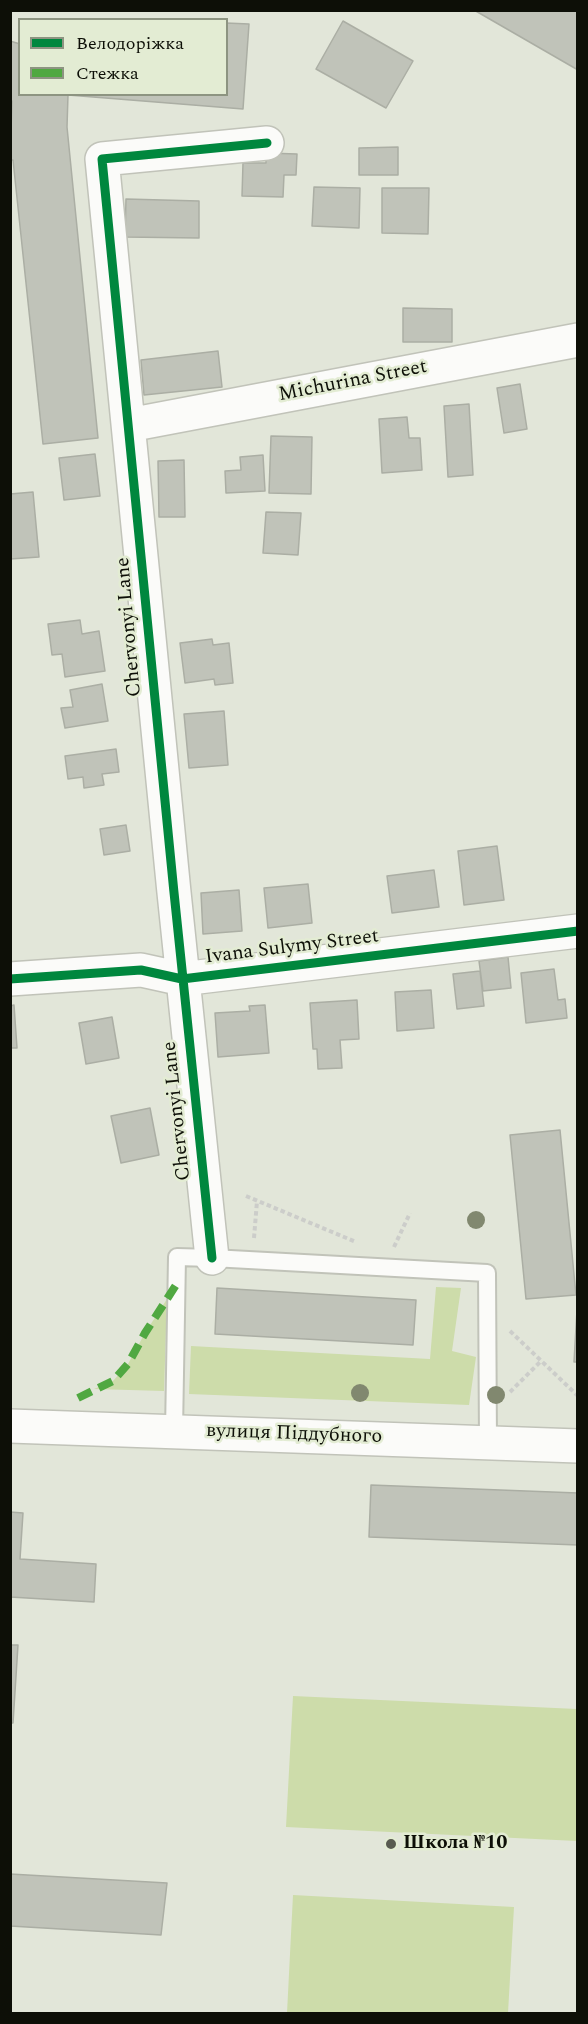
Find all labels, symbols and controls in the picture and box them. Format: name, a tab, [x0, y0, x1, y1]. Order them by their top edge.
legend	[18, 18, 228, 96]
text: Велодоріжка	[76, 30, 184, 57]
text: Стежка	[76, 60, 139, 87]
street label: Michurina Street	[277, 356, 429, 408]
street label: Chervonyi Lane	[112, 556, 148, 698]
street label: Ivana Sulymy Street	[204, 925, 380, 971]
street label: Chervonyi Lane	[159, 1040, 197, 1182]
street label: вулиця Піддубного	[205, 1420, 383, 1450]
place label: Школа №10	[403, 1832, 507, 1856]
marker: Школа №10	[384, 1837, 398, 1851]

